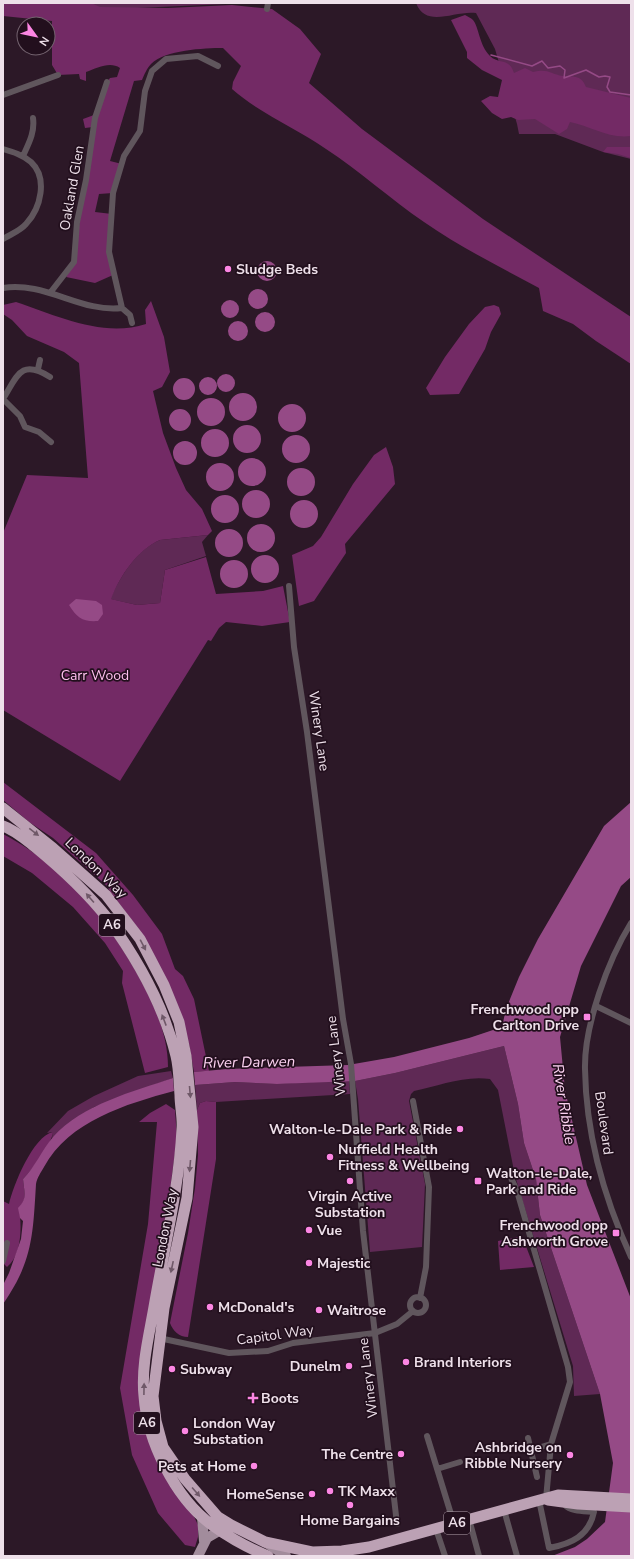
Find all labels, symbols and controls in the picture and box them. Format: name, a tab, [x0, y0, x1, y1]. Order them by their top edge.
north arrow	[16, 16, 56, 56]
text: N	[35, 34, 52, 49]
street label: Oakland Glen	[55, 144, 89, 232]
place label: Sludge Beds	[236, 260, 318, 279]
marker: Sludge Beds	[223, 264, 233, 274]
park label: Carr Wood	[61, 666, 129, 685]
street label: Winery Lane	[304, 690, 334, 772]
one-way arrow	[28, 828, 39, 837]
street label: London Way	[61, 833, 132, 903]
one-way arrow	[86, 892, 95, 903]
road number: A6	[99, 914, 125, 936]
one-way arrow	[140, 939, 146, 950]
place label: Frenchwood opp Carlton Drive	[470, 1000, 579, 1035]
marker: Frenchwood opp Carlton Drive	[582, 1012, 592, 1022]
one-way arrow	[161, 1014, 167, 1026]
street label: Winery Lane	[322, 1015, 350, 1097]
water label: River Darwen	[203, 1051, 295, 1073]
water label: River Ribble	[548, 1062, 580, 1146]
one-way arrow	[186, 1086, 193, 1098]
street label: Boulevard	[590, 1090, 618, 1156]
place label: Walton-le-Dale Park & Ride	[269, 1120, 452, 1139]
marker: Walton-le-Dale Park & Ride	[455, 1124, 465, 1134]
place label: Nuffield Health Fitness & Wellbeing	[338, 1140, 469, 1175]
marker: Nuffield Health Fitness & Wellbeing	[325, 1152, 335, 1162]
one-way arrow	[187, 1160, 193, 1172]
place label: Walton-le-Dale, Park and Ride	[486, 1164, 592, 1199]
marker: Virgin Active Substation	[345, 1176, 355, 1186]
marker: Walton-le-Dale, Park and Ride	[473, 1176, 483, 1186]
street label: London Way	[148, 1186, 182, 1269]
place label: Virgin Active Substation	[307, 1187, 392, 1222]
place label: Frenchwood opp Ashworth Grove	[499, 1216, 608, 1251]
place label: Vue	[316, 1221, 342, 1240]
marker: Vue	[304, 1225, 314, 1235]
marker: Frenchwood opp Ashworth Grove	[611, 1228, 621, 1238]
place label: Majestic	[317, 1254, 371, 1273]
marker: Majestic	[304, 1258, 314, 1268]
one-way arrow	[169, 1261, 175, 1273]
place label: McDonald's	[218, 1298, 295, 1317]
place label: Waitrose	[327, 1301, 387, 1320]
marker: McDonald's	[205, 1302, 215, 1312]
marker: Waitrose	[314, 1305, 324, 1315]
street label: Capitol Way	[235, 1320, 316, 1350]
street label: Winery Lane	[354, 1337, 382, 1419]
place label: Brand Interiors	[414, 1353, 512, 1372]
place label: Dunelm	[290, 1357, 341, 1376]
marker: Brand Interiors	[401, 1357, 411, 1367]
place label: Subway	[180, 1360, 233, 1379]
marker: Dunelm	[344, 1361, 354, 1371]
marker: Subway	[167, 1364, 177, 1374]
one-way arrow	[141, 1382, 147, 1395]
place label: Boots	[261, 1389, 299, 1408]
marker: Boots	[248, 1393, 258, 1403]
road number: A6	[134, 1412, 160, 1434]
place label: London Way Substation	[193, 1414, 276, 1449]
marker: London Way Substation	[180, 1426, 190, 1436]
place label: Ashbridge on Ribble Nursery	[465, 1438, 563, 1473]
place label: The Centre	[322, 1445, 393, 1464]
marker: The Centre	[396, 1449, 406, 1459]
marker: Ashbridge on Ribble Nursery	[565, 1450, 575, 1460]
place label: Pets at Home	[158, 1457, 246, 1476]
marker: Pets at Home	[249, 1461, 259, 1471]
place label: TK Maxx	[338, 1482, 395, 1501]
place label: HomeSense	[226, 1485, 304, 1504]
one-way arrow	[191, 1486, 200, 1497]
marker: TK Maxx	[325, 1486, 335, 1496]
marker: HomeSense	[307, 1489, 317, 1499]
marker: Home Bargains	[345, 1500, 355, 1510]
place label: Home Bargains	[300, 1511, 400, 1530]
road number: A6	[444, 1512, 470, 1534]

